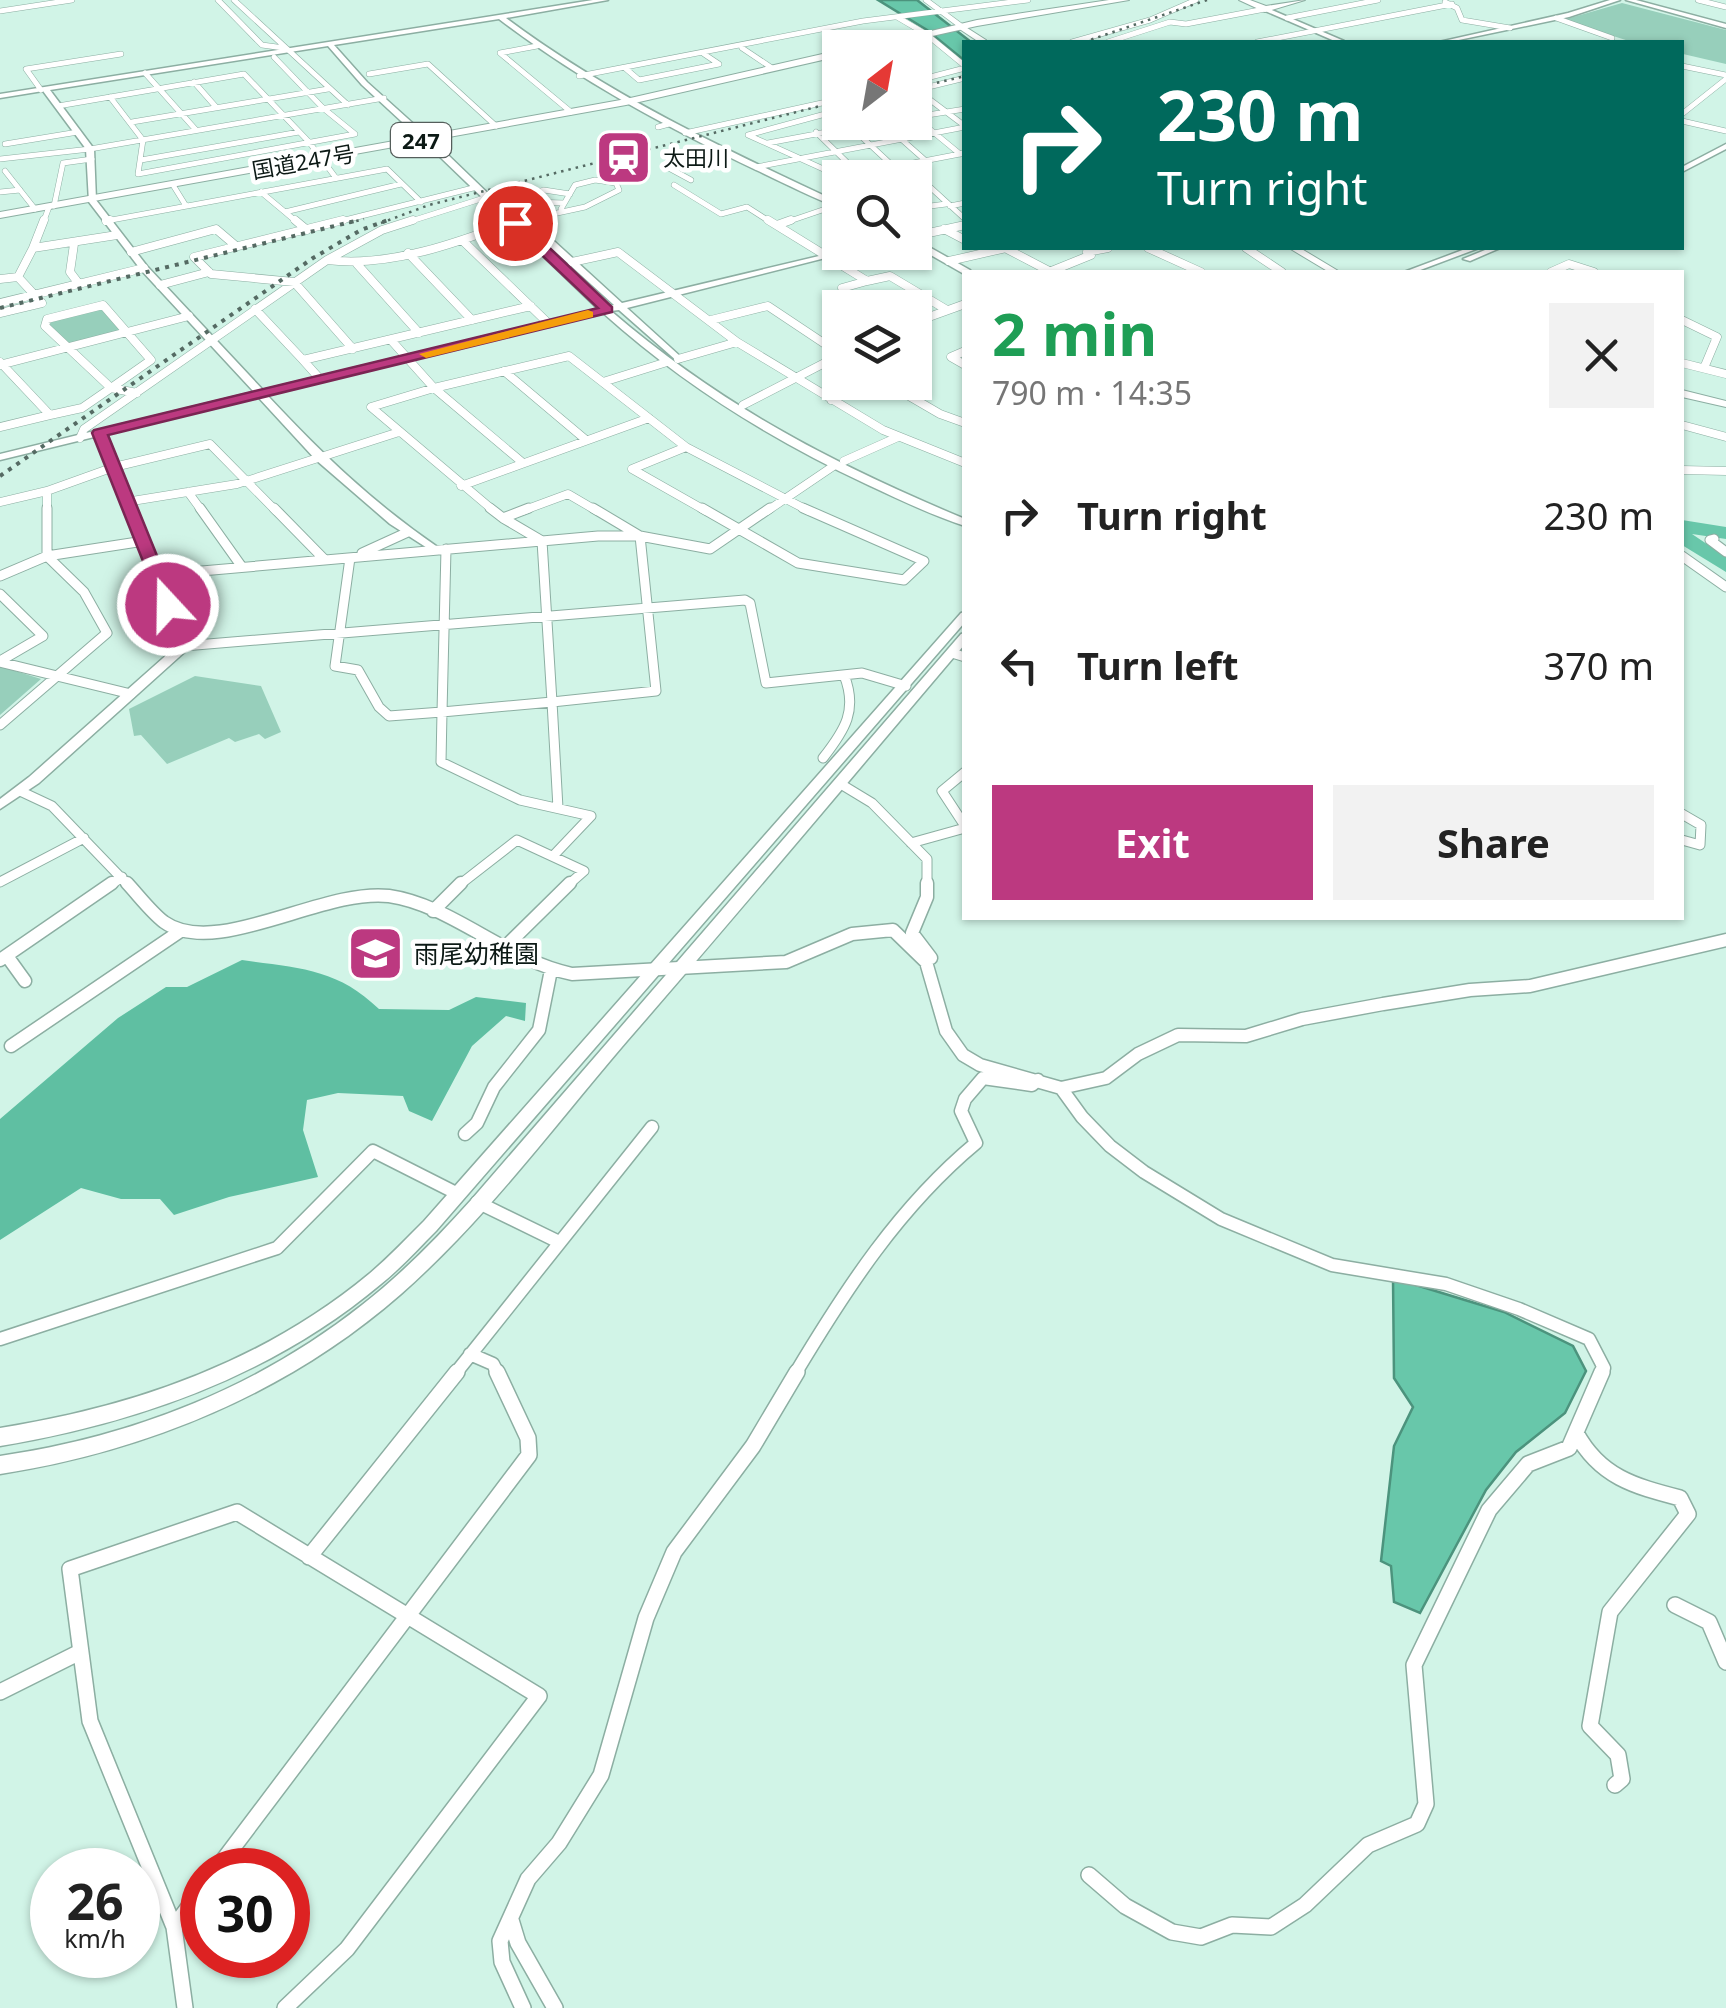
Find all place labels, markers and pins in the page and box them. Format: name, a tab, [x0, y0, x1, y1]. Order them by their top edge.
station icon: 太田川	[594, 127, 654, 187]
place label: 太田川	[663, 142, 729, 172]
pin	[473, 181, 558, 266]
school or university icon: 雨尾幼稚園	[345, 923, 405, 983]
place label: 雨尾幼稚園	[414, 936, 539, 970]

